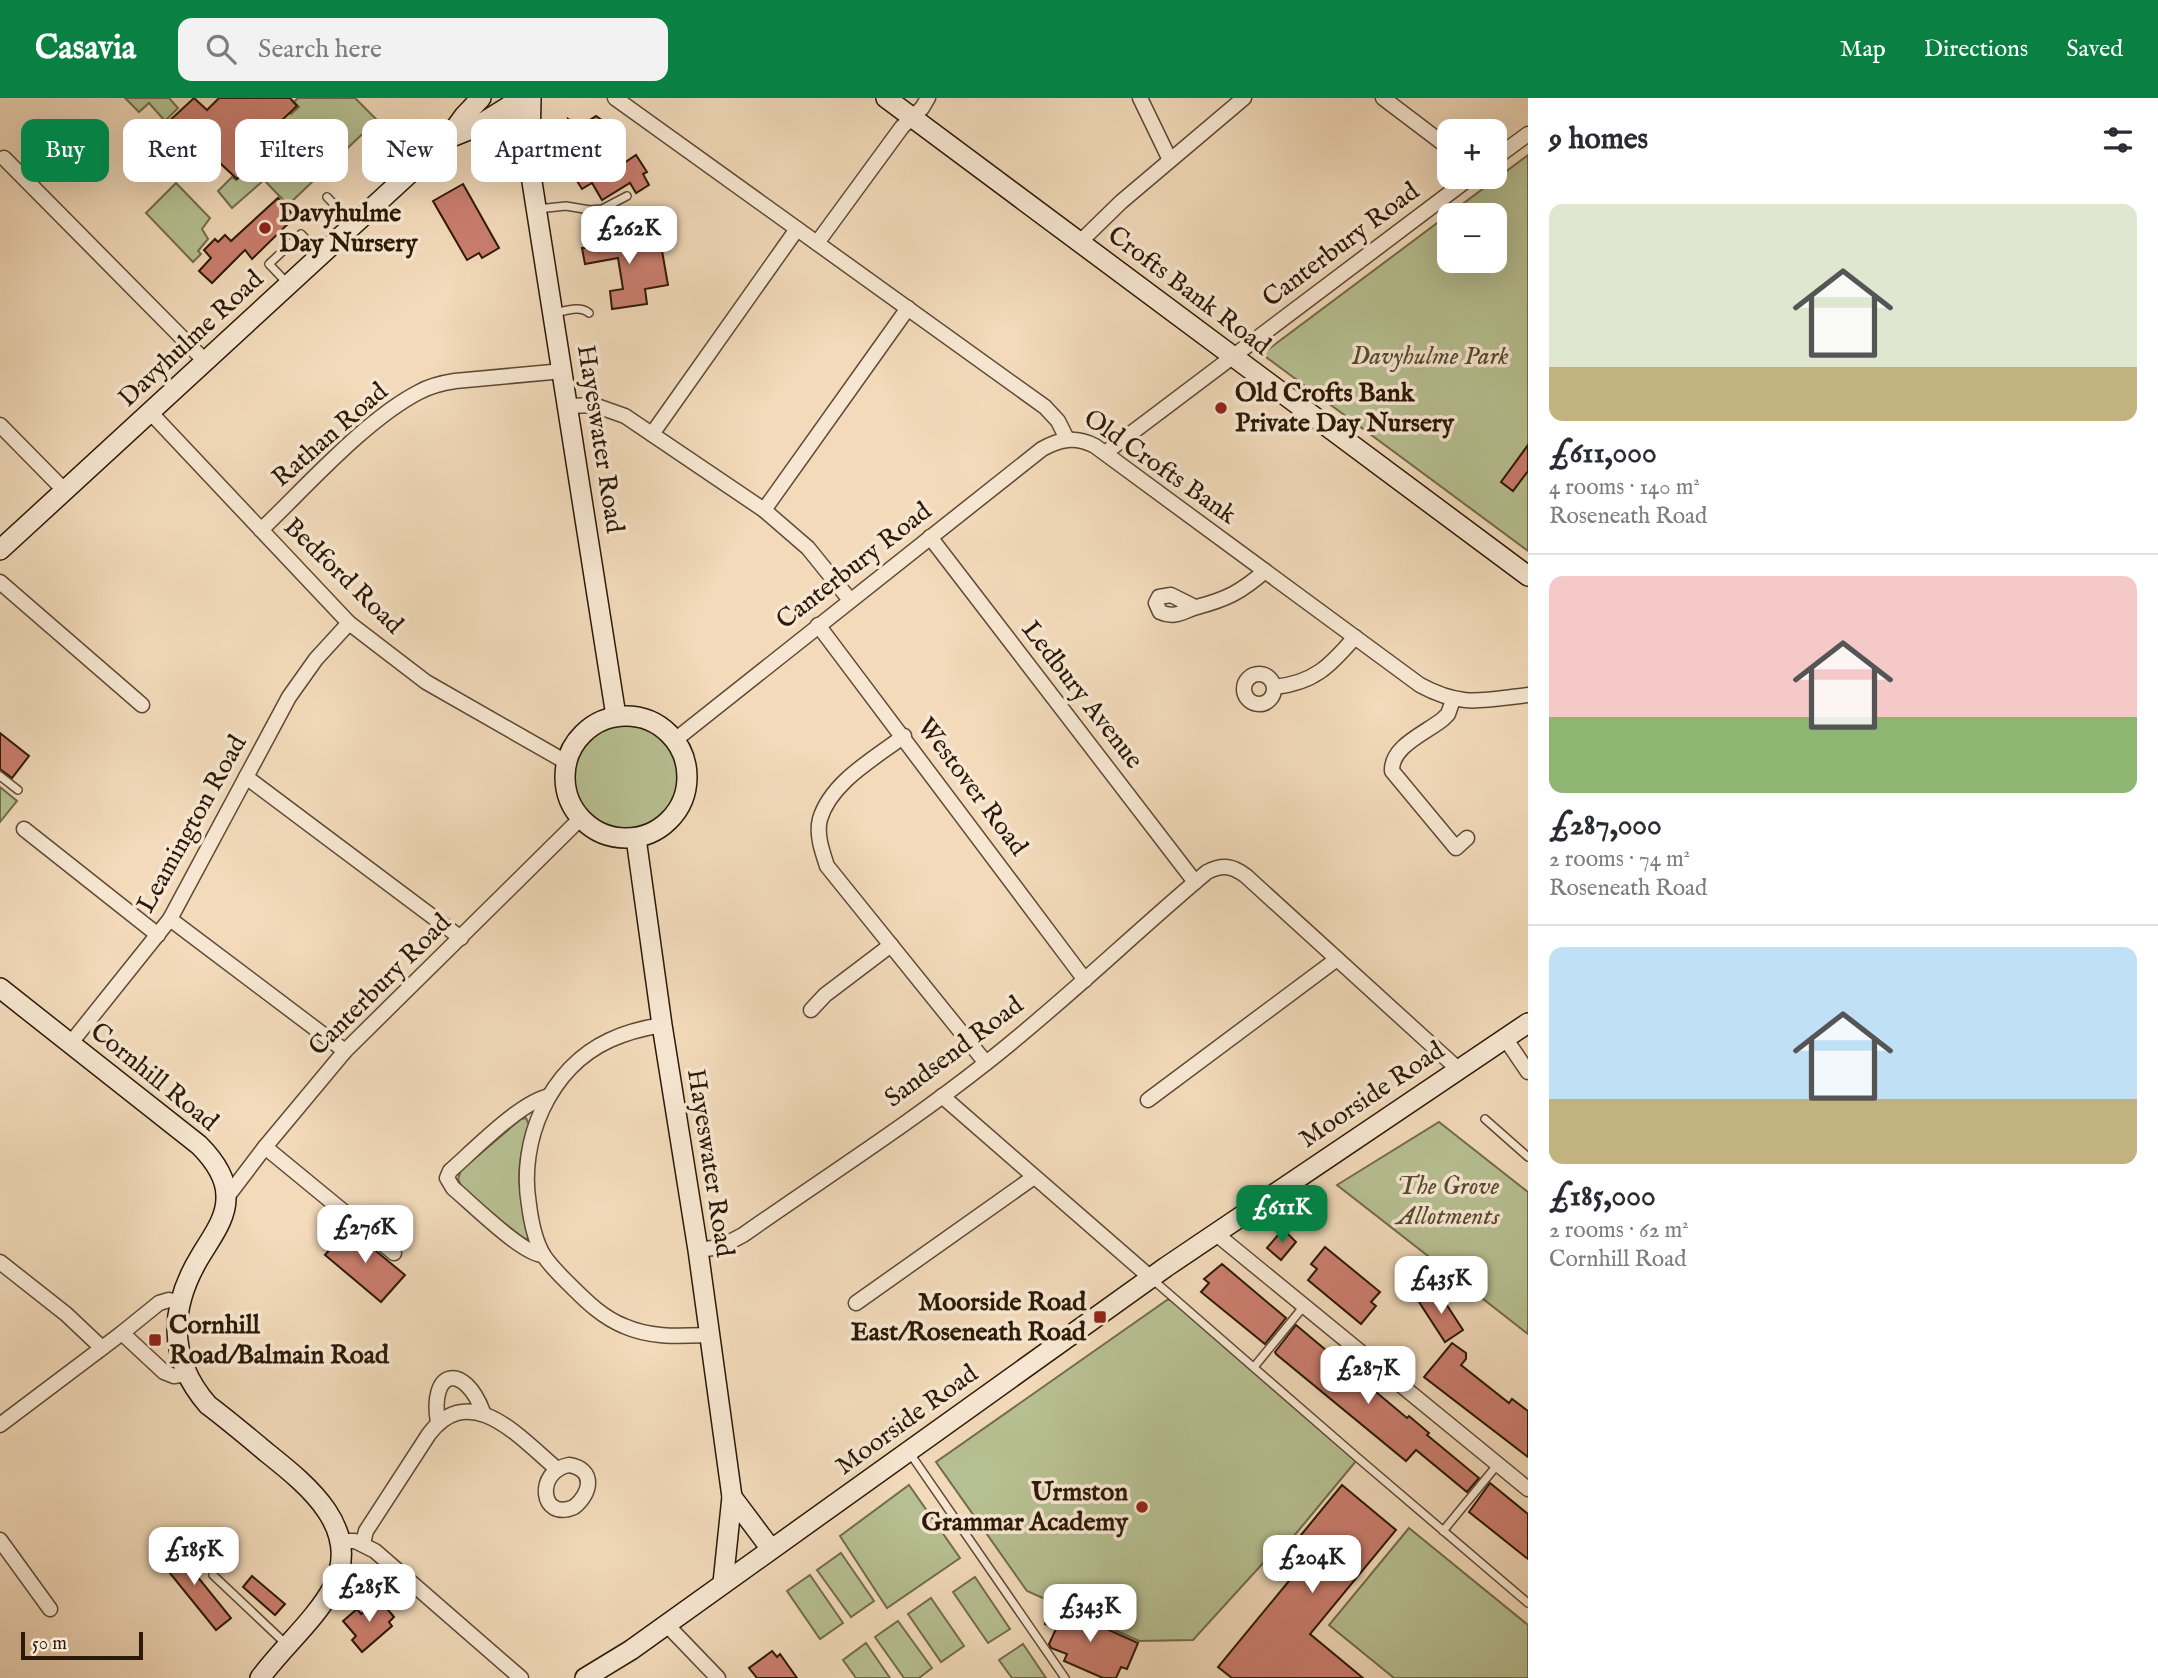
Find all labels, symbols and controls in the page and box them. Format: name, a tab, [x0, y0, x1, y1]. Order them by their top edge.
search box	[178, 18, 668, 81]
text: Casavia	[35, 28, 136, 70]
icon: search	[202, 30, 240, 68]
text: Search here	[258, 33, 382, 66]
text: Map	[1840, 34, 1886, 65]
text: Directions	[1924, 34, 2028, 65]
text: Saved	[2066, 34, 2123, 65]
chip: Buy	[21, 119, 109, 182]
chip: Rent	[123, 119, 221, 182]
chip: Filters	[235, 119, 348, 182]
chip: New	[362, 119, 457, 182]
chip: Apartment	[471, 119, 626, 182]
map controls	[1437, 119, 1507, 273]
button: +	[1437, 119, 1507, 189]
text: 9 homes	[1549, 121, 1648, 159]
icon: filters	[2099, 121, 2137, 159]
street label: Canterbury Road	[1256, 175, 1426, 315]
place label: Davyhulme Day Nursery	[279, 197, 419, 260]
button: −	[1437, 203, 1507, 273]
pin: £262K	[580, 206, 678, 266]
text: £262K	[597, 214, 661, 243]
street label: Crofts Bank Road	[1101, 219, 1277, 363]
marker: Davyhulme Day Nursery	[257, 220, 273, 236]
icon: home	[1780, 250, 1906, 376]
street label: Davyhulme Road	[112, 263, 271, 415]
park label: Davyhulme Park	[1351, 340, 1509, 373]
street label: Hayeswater Road	[569, 343, 631, 536]
street label: Rathan Road	[265, 375, 395, 494]
place label: Old Crofts Bank Private Day Nursery	[1235, 377, 1455, 440]
marker: Old Crofts Bank Private Day Nursery	[1213, 400, 1229, 416]
street label: Old Crofts Bank	[1077, 402, 1244, 533]
text: £611,000	[1549, 435, 1657, 473]
text: 4 rooms · 140 m²	[1549, 473, 1700, 502]
street label: Canterbury Road	[770, 495, 938, 637]
text: Roseneath Road	[1549, 502, 1707, 531]
street label: Bedford Road	[276, 511, 410, 641]
street label: Ledbury Avenue	[1014, 614, 1150, 776]
icon: home	[1780, 622, 1906, 748]
street label: Westover Road	[909, 711, 1035, 863]
street label: Leamington Road	[130, 729, 254, 919]
text: £287,000	[1549, 807, 1662, 845]
text: 2 rooms · 74 m²	[1549, 845, 1690, 874]
text: Roseneath Road	[1549, 874, 1707, 903]
street label: Canterbury Road	[302, 907, 458, 1063]
street label: Sandsend Road	[878, 989, 1030, 1115]
icon: home	[1780, 993, 1906, 1119]
street label: Cornhill Road	[83, 1015, 225, 1139]
street label: Moorside Road	[1293, 1034, 1451, 1156]
street label: Hayeswater Road	[679, 1067, 741, 1260]
park label: The Grove Allotments	[1394, 1170, 1500, 1233]
text: £185,000	[1549, 1178, 1656, 1216]
pin: £611K	[1233, 1186, 1331, 1245]
text: £611K	[1252, 1193, 1312, 1222]
pin: £276K	[316, 1206, 414, 1265]
text: £276K	[333, 1213, 397, 1242]
text: 2 rooms · 62 m²	[1549, 1216, 1689, 1245]
text: Cornhill Road	[1549, 1245, 1686, 1274]
pin: £435K	[1392, 1256, 1490, 1316]
text: £435K	[1411, 1264, 1471, 1293]
place label: Moorside Road East/Roseneath Road	[851, 1286, 1087, 1349]
place label: Cornhill Road/Balmain Road	[169, 1309, 390, 1372]
marker: Moorside Road East/Roseneath Road	[1092, 1309, 1108, 1325]
marker: Cornhill Road/Balmain Road	[147, 1332, 163, 1348]
pin: £287K	[1319, 1346, 1417, 1406]
text: £287K	[1336, 1354, 1400, 1383]
street label: Moorside Road	[829, 1357, 985, 1483]
place label: Urmston Grammar Academy	[921, 1476, 1129, 1539]
marker: Urmston Grammar Academy	[1134, 1499, 1150, 1515]
pin: £185K	[145, 1528, 243, 1587]
text: £185K	[165, 1535, 223, 1564]
pin: £204K	[1263, 1536, 1361, 1595]
text: £204K	[1279, 1543, 1345, 1572]
pin: £285K	[320, 1564, 418, 1624]
text: £285K	[339, 1572, 399, 1601]
pin: £343K	[1041, 1584, 1139, 1644]
text: £343K	[1059, 1592, 1121, 1621]
scale bar	[21, 1629, 144, 1661]
text: 50 m	[32, 1632, 67, 1656]

